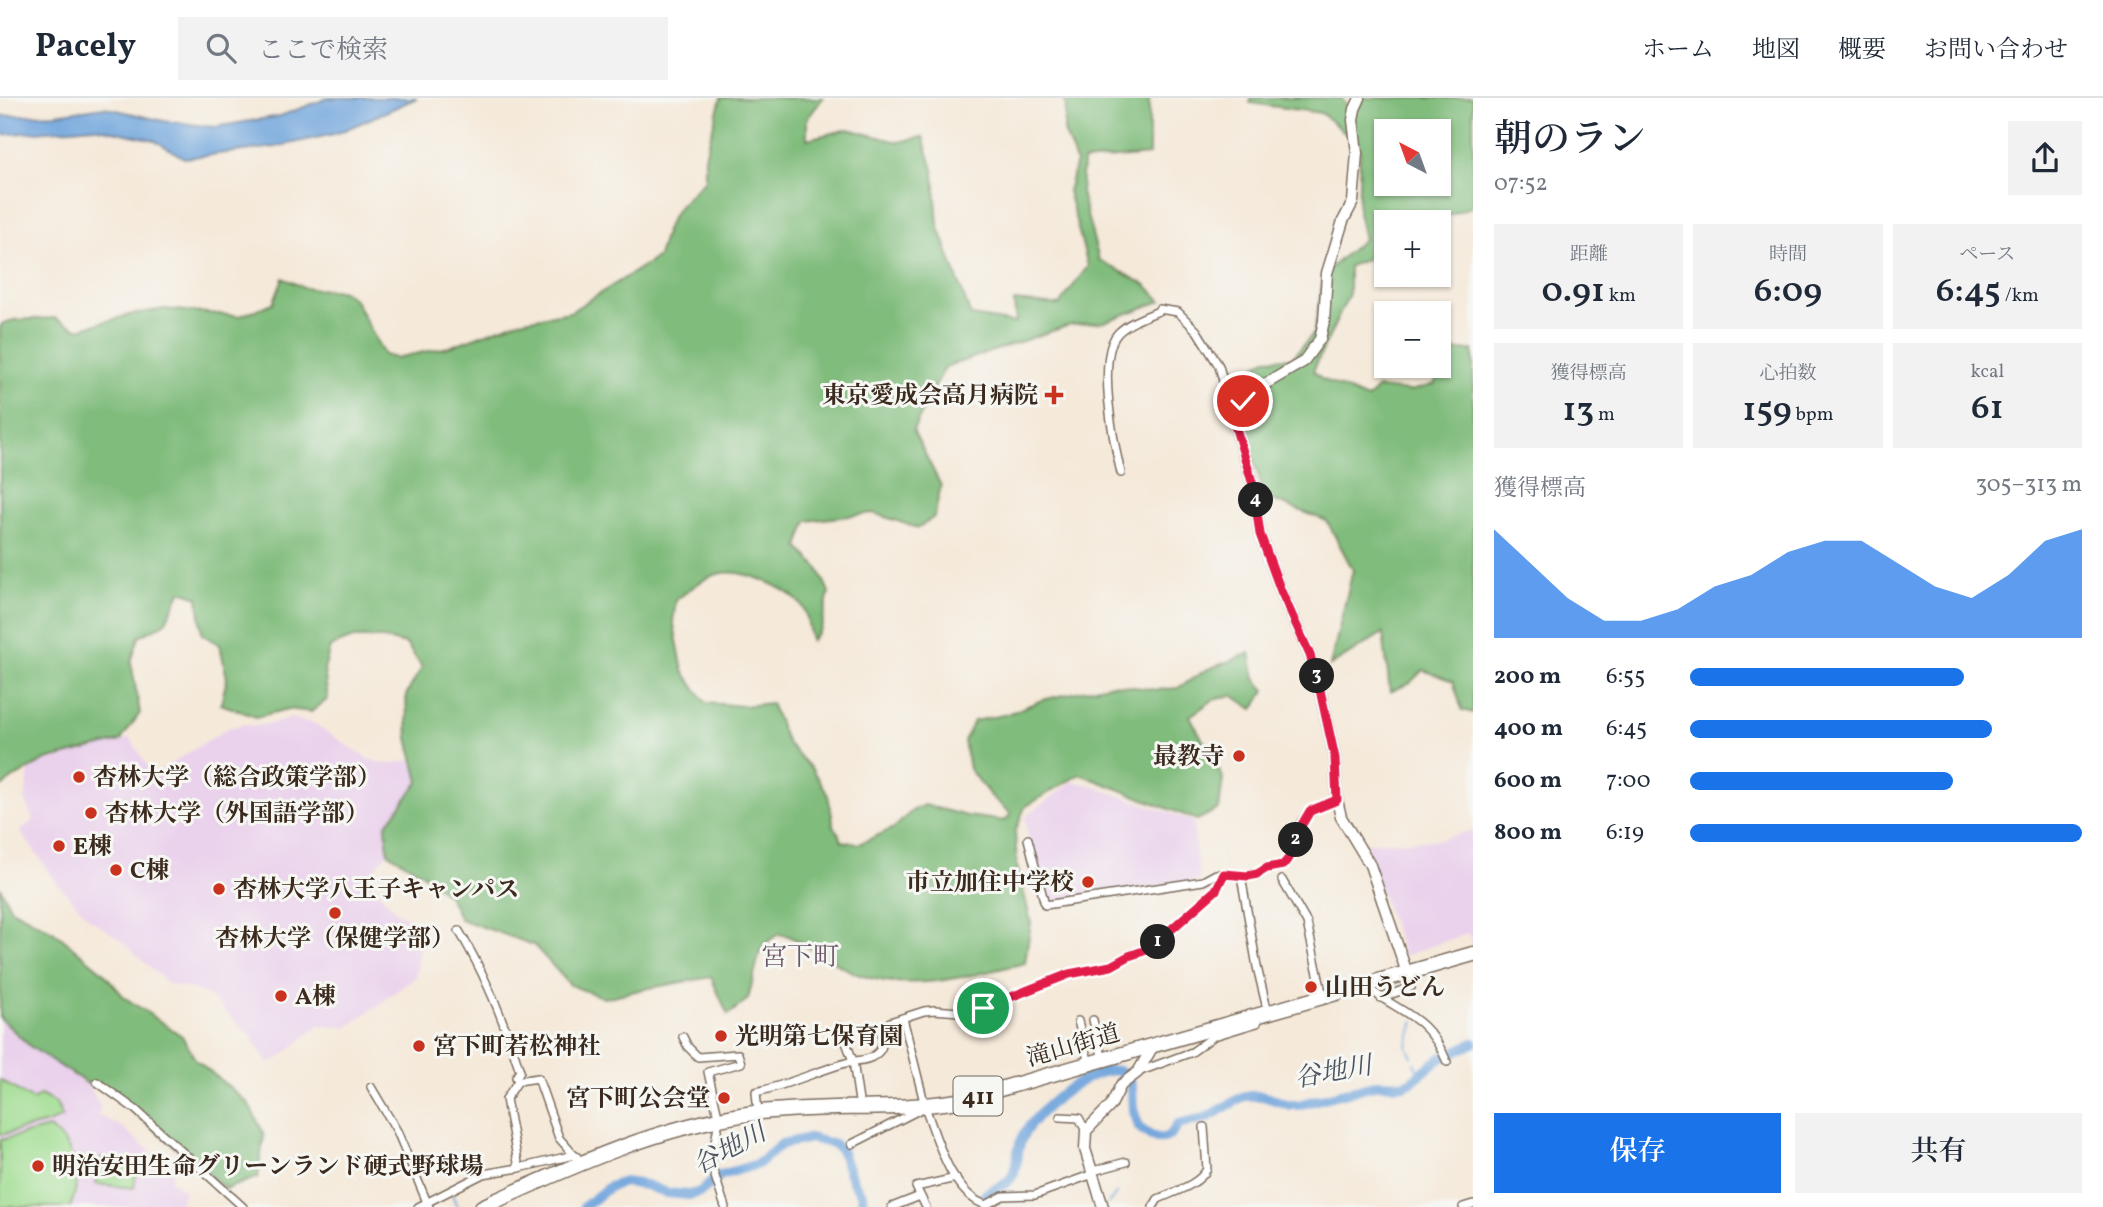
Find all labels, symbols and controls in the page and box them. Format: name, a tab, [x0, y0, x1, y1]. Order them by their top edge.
search box	[178, 17, 668, 80]
text: Pacely	[35, 25, 136, 71]
icon: search	[202, 29, 240, 67]
text: ここで検索	[258, 33, 388, 69]
text: ホーム	[1642, 34, 1714, 68]
text: 地図	[1752, 34, 1800, 68]
text: 概要	[1838, 34, 1886, 68]
text: お問い合わせ	[1924, 34, 2068, 68]
text: 朝のラン	[1494, 115, 1646, 168]
north arrow	[1374, 119, 1451, 196]
map controls	[1374, 119, 1451, 378]
button: share	[2008, 121, 2082, 195]
text: 07:52	[1494, 168, 1548, 200]
button: +	[1374, 210, 1451, 287]
text: 距離	[1570, 242, 1608, 268]
text: 時間	[1769, 242, 1807, 268]
text: ペース	[1959, 242, 2015, 268]
text: 0.91	[1541, 268, 1605, 316]
text: 6:09	[1754, 268, 1822, 316]
text: 6:45	[1936, 268, 2001, 316]
text: km	[1605, 283, 1636, 309]
text: /km	[2001, 283, 2039, 309]
button: −	[1374, 301, 1451, 378]
text: kcal	[1970, 359, 2004, 385]
text: 獲得標高	[1551, 361, 1627, 387]
text: 心拍数	[1759, 361, 1817, 387]
pin	[1213, 371, 1273, 431]
place label: 東京愛成会高月病院	[822, 380, 1038, 414]
icon: check	[1224, 382, 1262, 420]
marker: 東京愛成会高月病院	[1044, 385, 1064, 405]
text: 61	[1971, 385, 2004, 433]
text: 13	[1562, 387, 1594, 435]
text: 159	[1742, 387, 1792, 435]
text: m	[1594, 402, 1615, 428]
text: bpm	[1792, 402, 1834, 428]
text: 305–313 m	[1976, 469, 2082, 501]
text: 獲得標高	[1494, 473, 1586, 505]
pin: 4	[1238, 482, 1274, 518]
text: 4	[1250, 486, 1261, 512]
pin: 3	[1300, 658, 1334, 694]
text: 200 m	[1494, 661, 1561, 693]
text: 6:55	[1606, 661, 1645, 693]
text: 3	[1312, 662, 1321, 688]
text: 400 m	[1494, 713, 1563, 745]
text: 6:45	[1606, 713, 1647, 745]
place label: 最教寺	[1153, 741, 1225, 775]
marker: 最教寺	[1231, 748, 1247, 764]
place label: 杏林大学（総合政策学部）	[93, 762, 381, 796]
text: 600 m	[1494, 765, 1562, 797]
text: 7:00	[1606, 765, 1651, 797]
marker: 杏林大学（総合政策学部）	[71, 769, 87, 785]
place label: 杏林大学（外国語学部）	[105, 798, 369, 832]
marker: 杏林大学（外国語学部）	[83, 805, 99, 821]
text: 800 m	[1494, 817, 1562, 849]
text: 6:19	[1606, 817, 1644, 849]
pin: 2	[1278, 822, 1314, 858]
text: 2	[1291, 826, 1300, 852]
place label: E棟	[73, 831, 112, 865]
marker: E棟	[51, 838, 67, 854]
place label: C棟	[130, 855, 169, 889]
marker: C棟	[108, 862, 124, 878]
place label: 市立加住中学校	[906, 867, 1074, 901]
place label: 杏林大学八王子キャンパス	[233, 874, 519, 908]
marker: 市立加住中学校	[1080, 874, 1096, 890]
marker: 杏林大学八王子キャンパス	[211, 881, 227, 897]
marker: 杏林大学（保健学部）	[327, 905, 343, 921]
place label: 杏林大学（保健学部）	[215, 923, 455, 957]
pin: 1	[1140, 924, 1176, 960]
text: 1	[1154, 928, 1161, 954]
district label: 宮下町	[761, 940, 839, 976]
place label: 山田うどん	[1325, 972, 1445, 1006]
pin	[953, 978, 1013, 1038]
marker: 山田うどん	[1303, 979, 1319, 995]
place label: A棟	[295, 981, 336, 1015]
marker: A棟	[273, 988, 289, 1004]
icon: arrive	[964, 989, 1002, 1027]
street label: 滝山街道	[1023, 1017, 1124, 1076]
place label: 光明第七保育園	[735, 1021, 903, 1055]
marker: 光明第七保育園	[713, 1028, 729, 1044]
place label: 宮下町若松神社	[433, 1031, 601, 1065]
marker: 宮下町若松神社	[411, 1038, 427, 1054]
water label: 谷地川	[1292, 1048, 1378, 1097]
road number: 411	[954, 1077, 1002, 1116]
place label: 宮下町公会堂	[566, 1083, 710, 1117]
marker: 宮下町公会堂	[716, 1090, 732, 1106]
button: 保存	[1494, 1113, 1781, 1193]
button: 共有	[1795, 1113, 2082, 1193]
water label: 谷地川	[687, 1114, 775, 1184]
place label: 明治安田生命グリーンランド硬式野球場	[52, 1151, 484, 1185]
marker: 明治安田生命グリーンランド硬式野球場	[30, 1158, 46, 1174]

